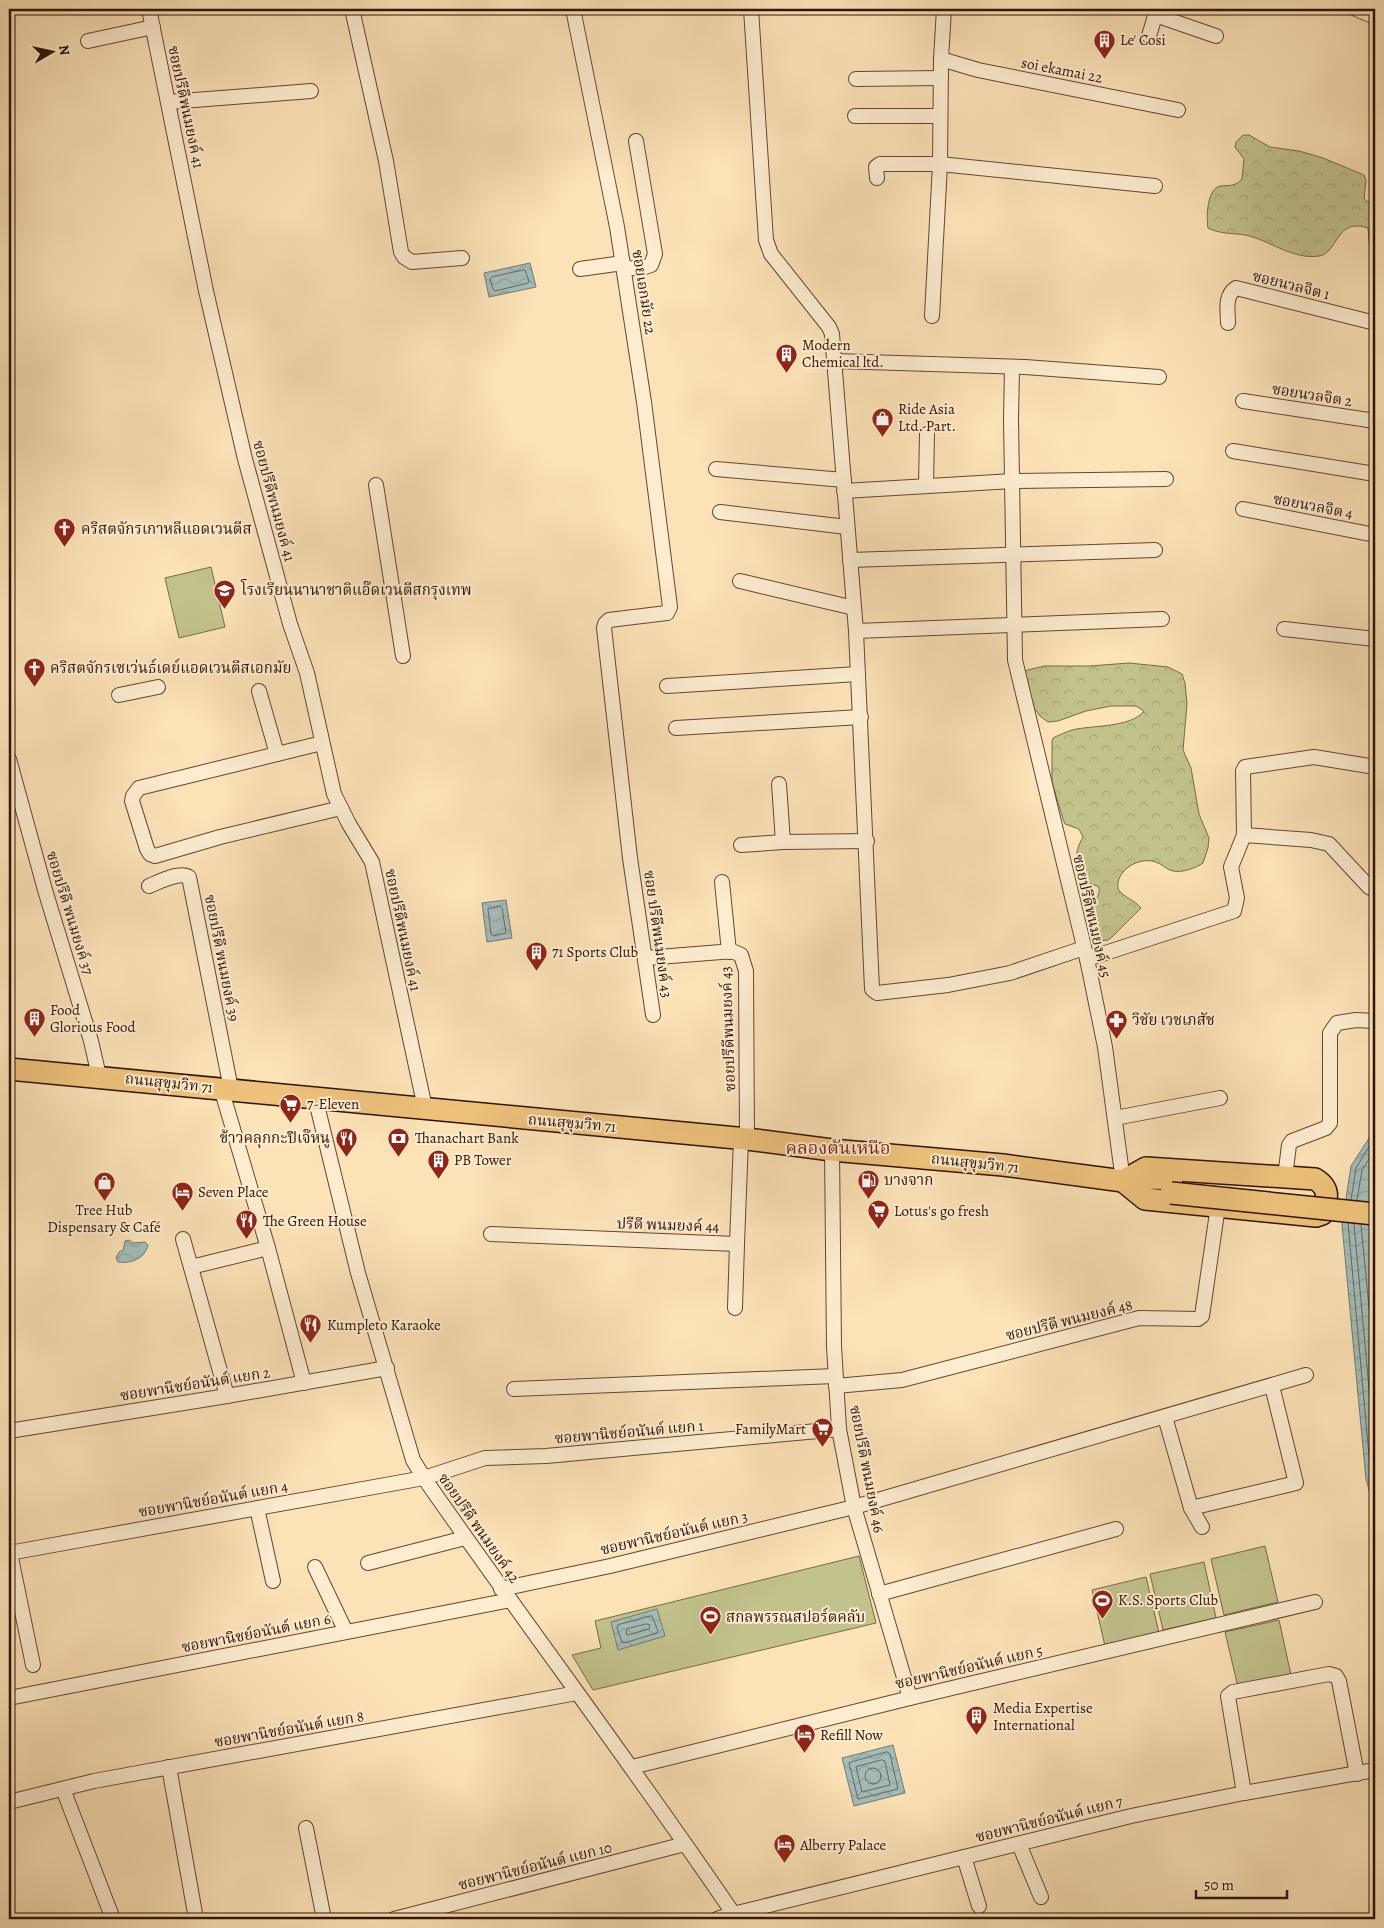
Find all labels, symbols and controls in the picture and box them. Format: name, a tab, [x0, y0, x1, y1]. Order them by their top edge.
north arrow	[28, 28, 78, 78]
building icon: Le' Cosi	[1092, 28, 1116, 59]
place label: Le' Cosi	[1120, 30, 1166, 50]
text: N	[54, 44, 75, 57]
street label: ซอยปรีดีพนมยงค์ 41	[163, 44, 209, 170]
street label: soi ekamai 22	[1020, 52, 1104, 88]
street label: ซอยเอกมัย 22	[627, 248, 661, 336]
street label: ซอยนวลจิต 1	[1250, 266, 1332, 304]
place label: Modern Chemical ltd.	[802, 335, 884, 372]
building icon: Modern Chemical ltd.	[774, 342, 798, 373]
street label: ซอยนวลจิต 2	[1270, 379, 1354, 411]
place label: Ride Asia Ltd. Part.	[898, 399, 956, 436]
shop icon: Ride Asia Ltd. Part.	[870, 406, 894, 437]
street label: ซอยปรีดีพนมยงค์ 41	[248, 438, 300, 564]
street label: ซอยนวลจิต 4	[1271, 488, 1355, 524]
church icon: คริสตจักรเกาหลีแอดเวนตีส	[53, 517, 77, 548]
place label: คริสตจักรเกาหลีแอดเวนตีส	[81, 519, 252, 539]
school or university icon: โรงเรียนนานาชาติแอ๊ดเวนตีสกรุงเทพ	[213, 578, 237, 609]
place label: โรงเรียนนานาชาติแอ๊ดเวนตีสกรุงเทพ	[240, 579, 472, 601]
church icon: คริสตจักรเซเว่นธ์เดย์แอดเวนตีสเอกมัย	[22, 656, 46, 687]
place label: คริสตจักรเซเว่นธ์เดย์แอดเวนตีสเอกมัย	[50, 658, 292, 678]
street label: ซอยปรีดี พนมยงค์ 37	[42, 849, 99, 978]
street label: ซอยปรีดีพนมยงค์ 45	[1068, 852, 1116, 980]
street label: ซอยปรีดีพนมยงค์ 41	[380, 867, 426, 993]
street label: ซอย ปรีดีพนมยงค์ 43	[639, 869, 677, 999]
street label: ซอยปรีดี พนมยงค์ 39	[200, 893, 244, 1023]
building icon: 71 Sports Club	[524, 940, 548, 971]
place label: 71 Sports Club	[552, 942, 639, 962]
street label: ซอยปรีดีพนมยงค์ 43	[716, 966, 740, 1092]
place label: Food Glorious Food	[50, 1000, 136, 1037]
building icon: Food Glorious Food	[22, 1007, 46, 1038]
pharmacy icon: วิชัย เวชเภสัช	[1104, 1008, 1128, 1039]
place label: วิชัย เวชเภสัช	[1132, 1010, 1215, 1030]
street label: ถนนสุขุมวิท 71	[124, 1068, 214, 1099]
supermarket icon: 7-Eleven	[279, 1092, 303, 1123]
place label: 7-Eleven	[307, 1094, 359, 1114]
street label: ถนนสุขุมวิท 71	[527, 1109, 617, 1138]
restaurant icon: ข้าวคลุกกะปิเจ๊หนู	[334, 1126, 358, 1157]
bank icon: Thanachart Bank	[387, 1126, 411, 1157]
place label: ข้าวคลุกกะปิเจ๊หนู	[220, 1128, 330, 1149]
place label: Thanachart Bank	[415, 1128, 519, 1148]
district label: คลองตันเหนือ	[786, 1136, 890, 1160]
building icon: PB Tower	[426, 1148, 450, 1179]
street label: ถนนสุขุมวิท 71	[930, 1148, 1020, 1179]
place label: PB Tower	[454, 1150, 512, 1170]
fuel station icon: บางจาก	[856, 1168, 880, 1199]
shop icon: Tree Hub Dispensary & Café	[92, 1170, 116, 1201]
place label: บางจาก	[884, 1170, 933, 1190]
hotel icon: Seven Place	[170, 1180, 194, 1211]
place label: Seven Place	[198, 1182, 269, 1202]
supermarket icon: Lotus's go fresh	[866, 1199, 890, 1230]
place label: Tree Hub Dispensary & Café	[47, 1200, 161, 1237]
place label: Lotus's go fresh	[894, 1201, 989, 1221]
restaurant icon: The Green House	[235, 1209, 259, 1240]
place label: The Green House	[263, 1211, 367, 1231]
street label: ปรีดี พนมยงค์ 44	[616, 1213, 720, 1237]
street label: ซอยปรีดี พนมยงค์ 48	[1004, 1295, 1134, 1345]
restaurant icon: Kumpleto Karaoke	[299, 1313, 323, 1344]
place label: Kumpleto Karaoke	[327, 1315, 441, 1335]
street label: ซอยพานิชย์อนันต์ แยก 2	[119, 1362, 271, 1406]
street label: ซอยปรีดี พนมยงค์ 46	[845, 1404, 889, 1535]
street label: ซอยพานิชย์อนันต์ แยก 1	[554, 1416, 704, 1448]
supermarket icon: FamilyMart	[810, 1417, 834, 1448]
place label: FamilyMart	[735, 1419, 806, 1439]
street label: ซอยปรีดี พนมยงค์ 42	[434, 1469, 524, 1587]
street label: ซอยพานิชย์อนันต์ แยก 4	[137, 1476, 289, 1522]
street label: ซอยพานิชย์อนันต์ แยก 3	[598, 1506, 750, 1560]
sports icon: K.S. Sports Club	[1090, 1588, 1114, 1619]
place label: K.S. Sports Club	[1118, 1590, 1218, 1610]
sports icon: สกลพรรณสปอร์ตคลับ	[698, 1605, 722, 1636]
place label: สกลพรรณสปอร์ตคลับ	[726, 1607, 865, 1627]
street label: ซอยพานิชย์อนันต์ แยก 6	[180, 1609, 332, 1657]
street label: ซอยพานิชย์อนันต์ แยก 5	[893, 1640, 1045, 1694]
place label: Media Expertise International	[993, 1698, 1093, 1735]
building icon: Media Expertise International	[965, 1705, 989, 1736]
street label: ซอยพานิชย์อนันต์ แยก 8	[213, 1706, 365, 1752]
hotel icon: Refill Now	[792, 1723, 816, 1754]
place label: Refill Now	[820, 1725, 883, 1745]
street label: ซอยพานิชย์อนันต์ แยก 7	[973, 1791, 1125, 1847]
hotel icon: Alberry Palace	[772, 1833, 796, 1864]
place label: Alberry Palace	[799, 1835, 887, 1855]
street label: ซอยพานิชย์อนันต์ แยก 10	[456, 1837, 614, 1895]
scale bar	[1196, 1868, 1288, 1900]
text: 50 m	[1204, 1875, 1234, 1895]

